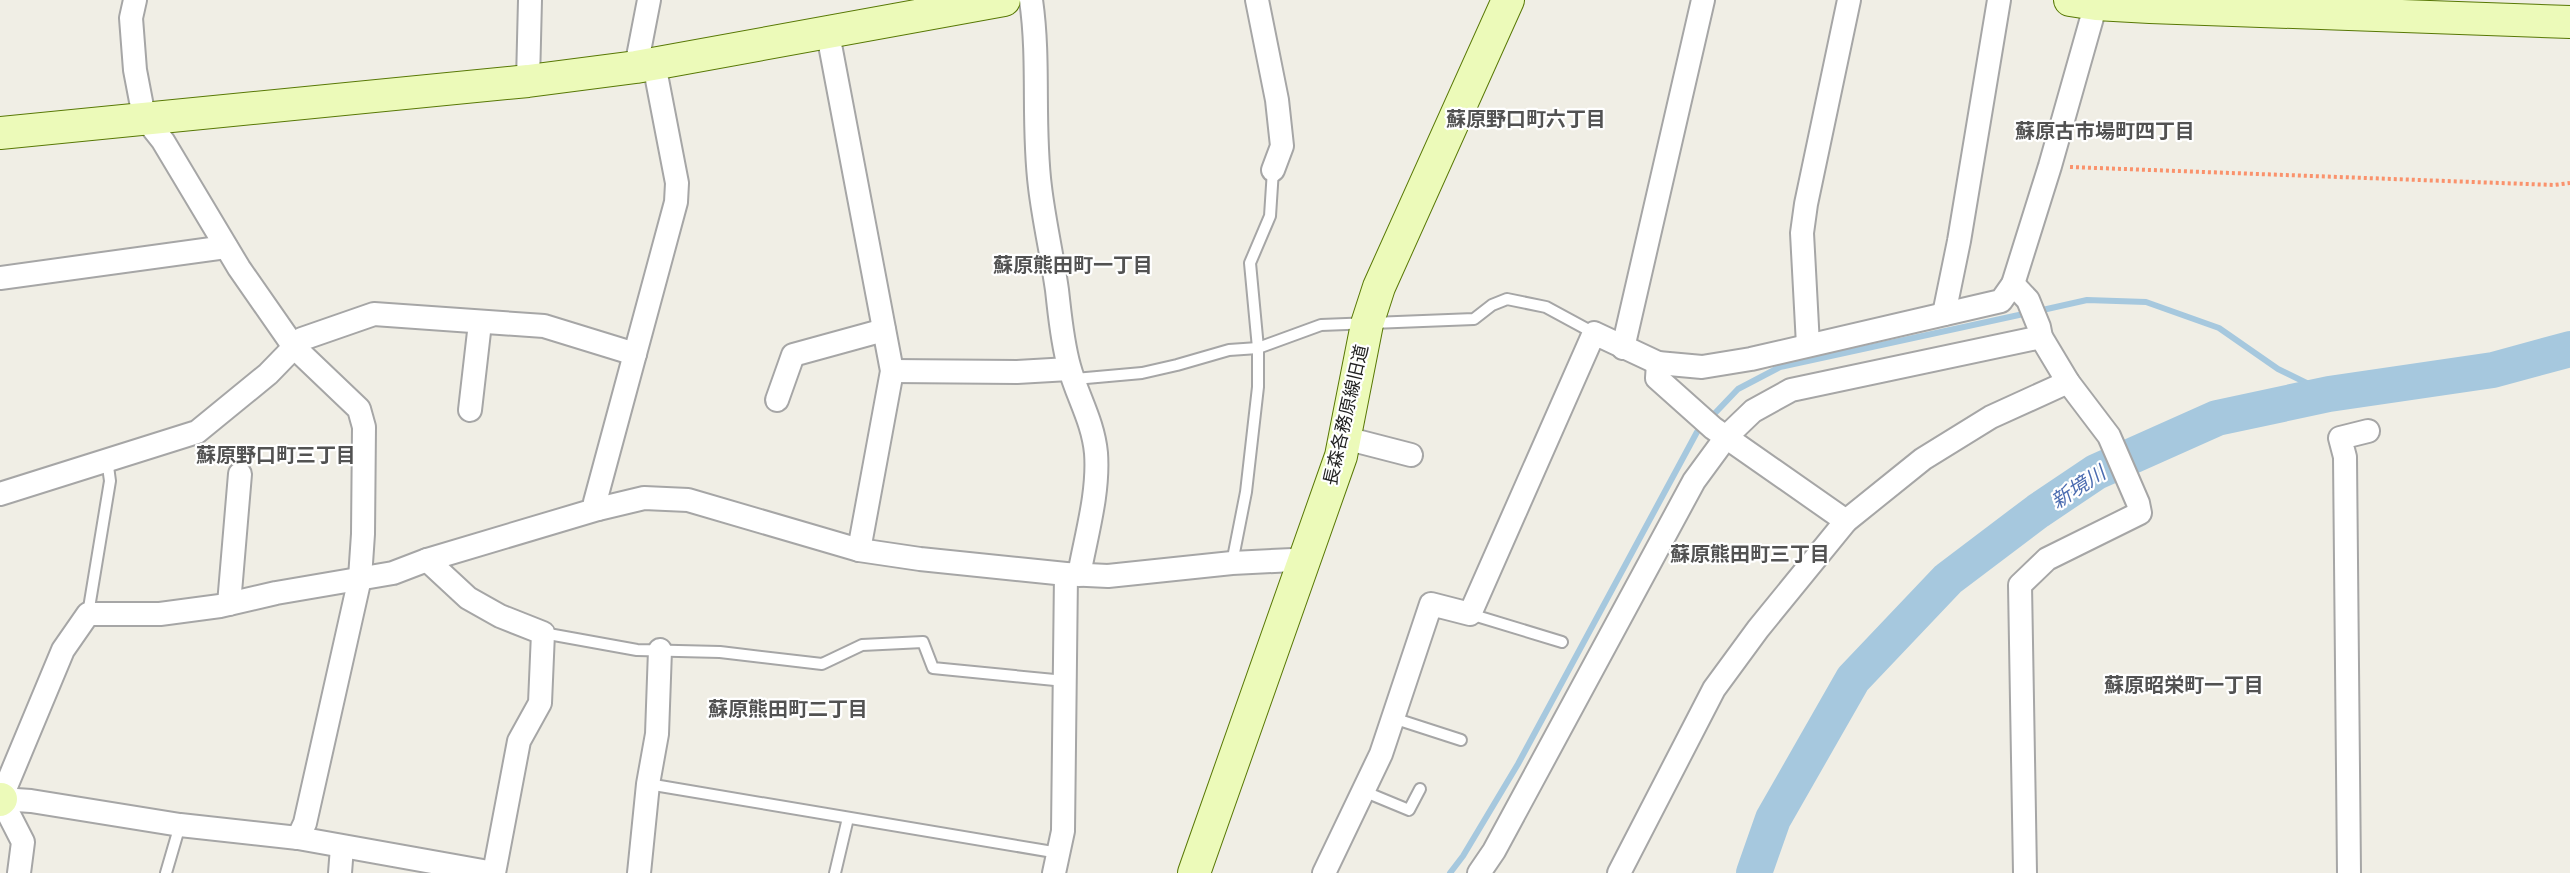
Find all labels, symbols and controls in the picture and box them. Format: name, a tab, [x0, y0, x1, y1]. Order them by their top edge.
district label: 蘇原野口町六丁目	[1446, 106, 1606, 132]
district label: 蘇原古市場町四丁目	[2015, 118, 2195, 144]
district label: 蘇原熊田町一丁目	[993, 252, 1153, 278]
street label: 長森各務原線旧道	[1318, 342, 1374, 488]
district label: 蘇原野口町三丁目	[196, 442, 356, 468]
water label: 新境川	[2046, 459, 2112, 514]
district label: 蘇原熊田町三丁目	[1670, 541, 1830, 567]
district label: 蘇原昭栄町一丁目	[2104, 672, 2264, 698]
district label: 蘇原熊田町二丁目	[708, 696, 868, 722]

